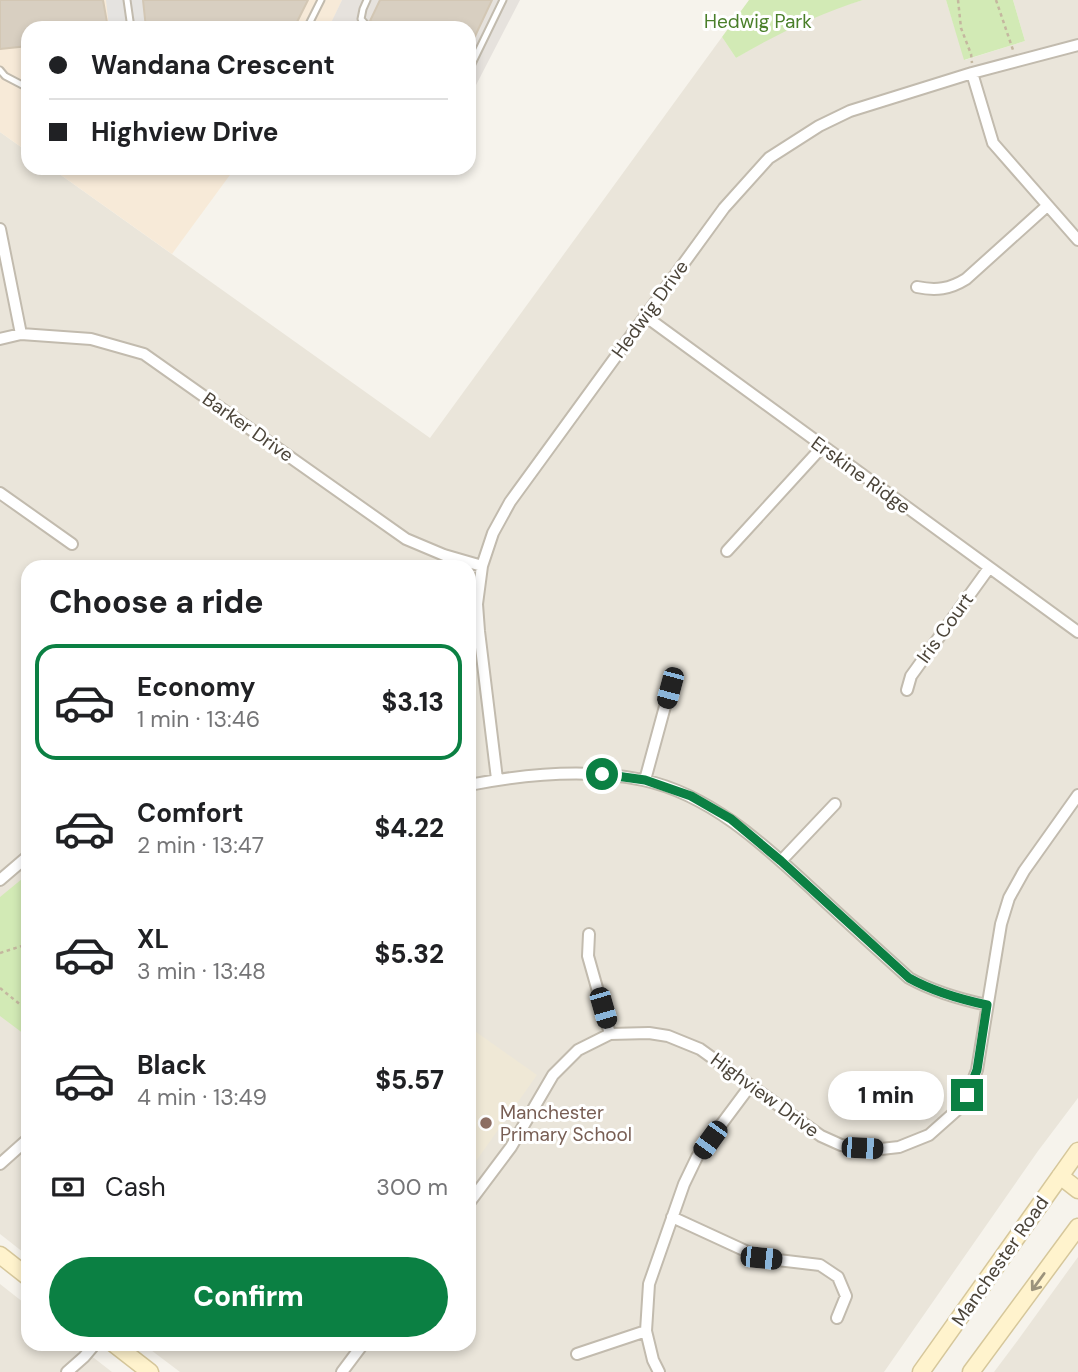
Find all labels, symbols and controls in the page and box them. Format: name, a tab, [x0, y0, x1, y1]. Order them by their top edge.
park label: Hedwig Park	[704, 9, 812, 34]
text: Wandana Crescent	[91, 48, 335, 82]
text: Highview Drive	[91, 115, 278, 149]
street label: Hedwig Drive	[606, 255, 694, 363]
street label: Barker Drive	[198, 386, 298, 468]
street label: Erskine Ridge	[806, 431, 916, 519]
text: Choose a ride	[49, 581, 264, 623]
street label: Iris Court	[911, 588, 979, 668]
car	[655, 665, 686, 711]
text: Economy	[137, 670, 255, 704]
icon: car	[53, 671, 116, 734]
text: $3.13	[381, 685, 444, 719]
text: 1 min · 13:46	[137, 704, 260, 734]
route start	[586, 758, 618, 790]
text: Comfort	[137, 796, 243, 830]
icon: car	[53, 797, 116, 860]
text: $4.22	[374, 811, 444, 845]
text: 2 min · 13:47	[137, 830, 264, 860]
text: XL	[137, 922, 169, 956]
icon: car	[53, 923, 116, 986]
text: $5.32	[375, 937, 444, 971]
text: 3 min · 13:48	[137, 956, 266, 986]
car	[588, 985, 619, 1031]
street label: Highview Drive	[706, 1047, 824, 1143]
text: Black	[137, 1048, 207, 1082]
icon: car	[53, 1049, 116, 1112]
text: $5.57	[375, 1063, 444, 1097]
callout: 1 min	[827, 1070, 942, 1120]
route end	[951, 1079, 983, 1111]
text: 1 min	[858, 1080, 914, 1110]
text: 4 min · 13:49	[137, 1082, 267, 1112]
place label: Manchester Primary School	[500, 1100, 632, 1147]
marker: Manchester Primary School	[478, 1115, 494, 1131]
car	[690, 1117, 731, 1163]
car	[841, 1136, 884, 1160]
icon: cash	[49, 1168, 87, 1206]
text: Cash	[105, 1170, 166, 1204]
text: 300 m	[376, 1172, 448, 1202]
street label: Manchester Road	[946, 1191, 1054, 1331]
car	[740, 1245, 783, 1271]
button: Confirm	[49, 1257, 448, 1337]
one-way arrow	[1030, 1272, 1045, 1290]

